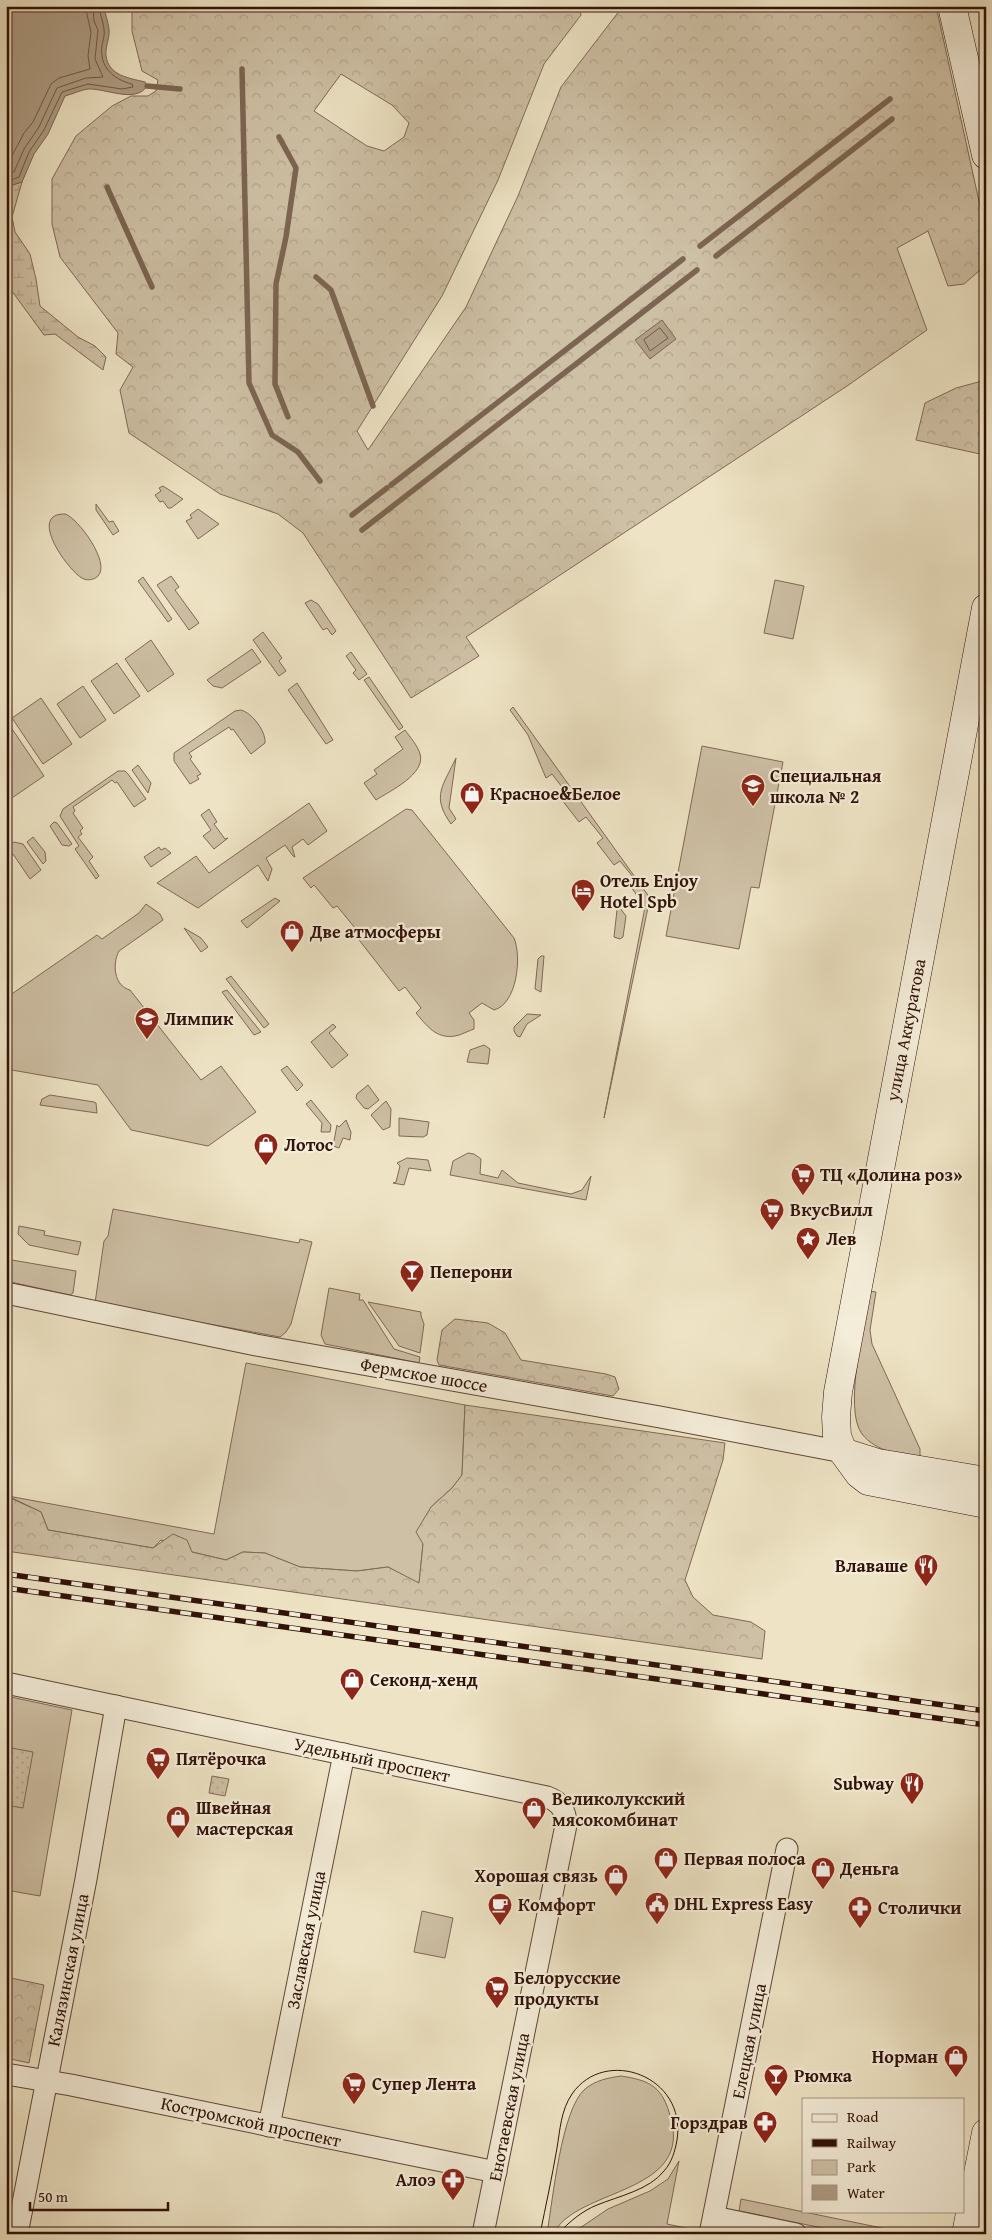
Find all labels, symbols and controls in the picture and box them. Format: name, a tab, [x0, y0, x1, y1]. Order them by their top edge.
place label: Специальная школа № 2	[770, 762, 882, 810]
school or university icon: Специальная школа № 2	[740, 773, 766, 807]
place label: Красное&Белое	[490, 780, 621, 807]
shop icon: Красное&Белое	[459, 781, 485, 815]
place label: Отель Enjoy Hotel Spb	[600, 867, 699, 915]
hotel icon: Отель Enjoy Hotel Spb	[570, 878, 596, 912]
place label: Две атмосферы	[309, 918, 441, 945]
shop icon: Две атмосферы	[279, 919, 305, 953]
street label: улица Аккуратова	[878, 956, 933, 1105]
place label: Лимпик	[164, 1005, 234, 1032]
school or university icon: Лимпик	[134, 1006, 160, 1040]
place label: Лотос	[284, 1131, 333, 1158]
shop icon: Лотос	[253, 1132, 279, 1166]
place label: ТЦ «Долина роз»	[820, 1161, 962, 1188]
supermarket icon: ТЦ «Долина роз»	[790, 1162, 816, 1196]
place label: ВкусВилл	[790, 1196, 873, 1223]
supermarket icon: ВкусВилл	[759, 1197, 785, 1231]
place label: Лев	[826, 1225, 856, 1252]
place icon: Лев	[795, 1226, 821, 1260]
place label: Пеперони	[430, 1258, 513, 1285]
bar icon: Пеперони	[399, 1259, 425, 1293]
street label: Фермское шоссе	[358, 1350, 490, 1399]
place label: Влаваше	[835, 1552, 908, 1579]
restaurant icon: Влаваше	[913, 1553, 939, 1587]
place label: Секонд-хенд	[370, 1666, 478, 1693]
shop icon: Секонд-хенд	[339, 1667, 365, 1701]
street label: Удельный проспект	[292, 1730, 453, 1789]
place label: Пятёрочка	[176, 1745, 267, 1772]
supermarket icon: Пятёрочка	[145, 1746, 171, 1780]
place label: Subway	[833, 1770, 895, 1797]
restaurant icon: Subway	[899, 1771, 925, 1805]
place label: Великолукский мясокомбинат	[552, 1785, 685, 1833]
place label: Швейная мастерская	[196, 1794, 294, 1842]
shop icon: Великолукский мясокомбинат	[521, 1796, 547, 1830]
shop icon: Швейная мастерская	[165, 1805, 191, 1839]
place label: Первая полоса	[684, 1845, 806, 1872]
shop icon: Первая полоса	[653, 1846, 679, 1880]
place label: Деньга	[839, 1855, 900, 1882]
shop icon: Деньга	[810, 1856, 836, 1890]
place label: Хорошая связь	[474, 1862, 598, 1889]
shop icon: Хорошая связь	[603, 1863, 629, 1897]
street label: Заславская улица	[279, 1868, 332, 2012]
place label: DHL Express Easy	[674, 1890, 814, 1917]
street label: Калязинская улица	[39, 1891, 96, 2049]
place label: Комфорт	[518, 1891, 596, 1918]
public building icon: DHL Express Easy	[644, 1891, 670, 1925]
cafe icon: Комфорт	[487, 1892, 513, 1926]
place label: Столички	[878, 1894, 961, 1921]
pharmacy icon: Столички	[847, 1895, 873, 1929]
place label: Белорусские продукты	[514, 1964, 621, 2012]
supermarket icon: Белорусские продукты	[484, 1975, 510, 2009]
street label: Елецкая улица	[724, 1980, 773, 2101]
street label: Енотаевская улица	[481, 2030, 536, 2184]
place label: Норман	[872, 2043, 938, 2070]
shop icon: Норман	[943, 2044, 969, 2078]
place label: Рюмка	[794, 2062, 853, 2089]
bar icon: Рюмка	[763, 2063, 789, 2097]
place label: Супер Лента	[372, 2070, 477, 2097]
supermarket icon: Супер Лента	[341, 2071, 367, 2105]
street label: Костромской проспект	[158, 2089, 344, 2154]
legend	[802, 2098, 964, 2212]
text: Road	[847, 2106, 878, 2127]
place label: Горздрав	[670, 2109, 748, 2136]
pharmacy icon: Горздрав	[752, 2110, 778, 2144]
text: Railway	[847, 2132, 897, 2153]
text: Park	[847, 2156, 876, 2177]
place label: Алоэ	[395, 2166, 436, 2193]
pharmacy icon: Алоэ	[440, 2167, 466, 2201]
scale bar	[30, 2180, 168, 2212]
text: Water	[847, 2182, 885, 2203]
text: 50 m	[38, 2186, 69, 2207]

